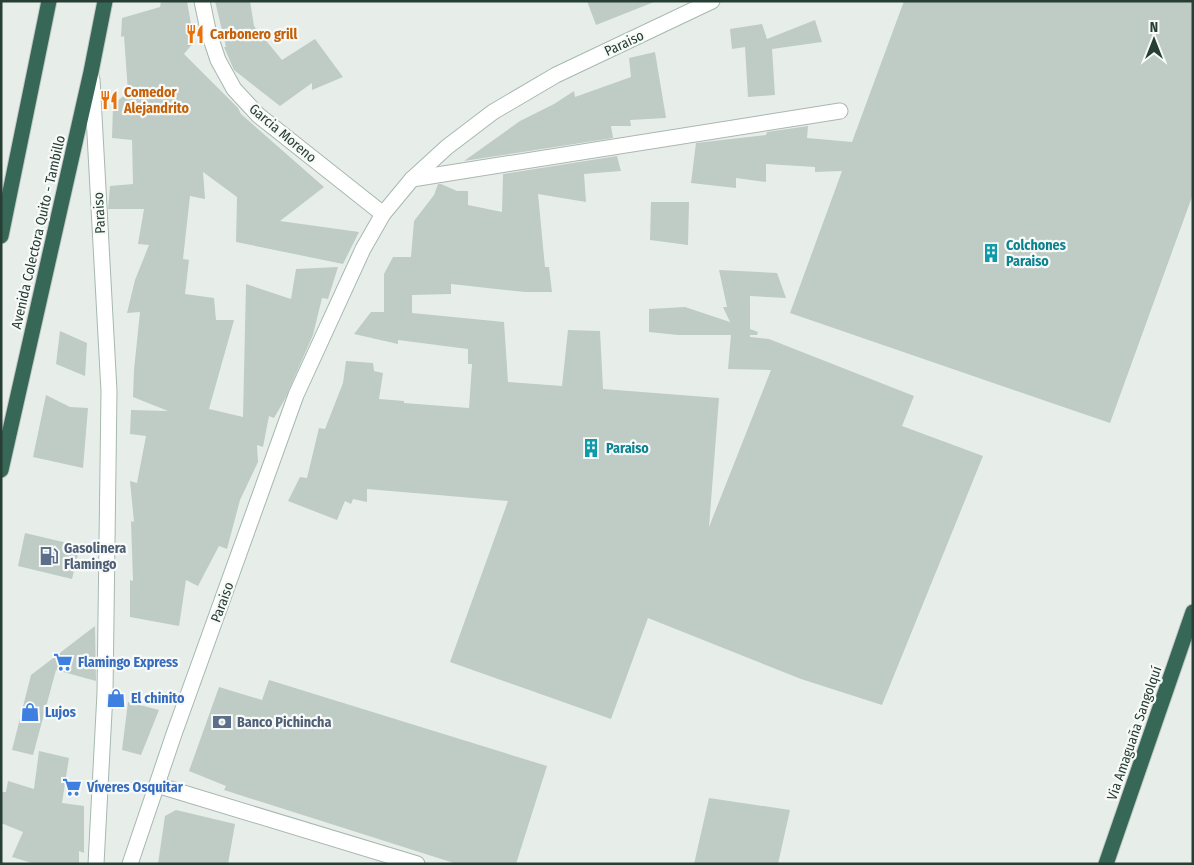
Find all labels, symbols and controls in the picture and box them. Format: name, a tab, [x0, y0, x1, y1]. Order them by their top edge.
north arrow	[1129, 15, 1179, 65]
text: N	[1150, 19, 1158, 36]
restaurant icon: Carbonero grill	[184, 23, 206, 45]
place label: Carbonero grill	[210, 26, 297, 43]
street label: Paraiso	[602, 27, 647, 60]
place label: Comedor Alejandrito	[123, 84, 189, 117]
restaurant icon: Comedor Alejandrito	[98, 89, 120, 111]
street label: Garcia Moreno	[246, 100, 320, 166]
street label: Avenida Colectora Quito - Tambillo	[8, 134, 69, 331]
street label: Paraiso	[90, 192, 109, 234]
place label: Colchones Paraiso	[1006, 237, 1066, 270]
building icon: Colchones Paraiso	[980, 242, 1002, 264]
building icon: Paraiso	[580, 437, 602, 459]
place label: Paraiso	[606, 440, 649, 457]
place label: Gasolinera Flamingo	[64, 540, 126, 573]
fuel station icon: Gasolinera Flamingo	[38, 545, 60, 567]
street label: Paraiso	[207, 580, 238, 625]
supermarket icon: Flamingo Express	[52, 651, 74, 673]
place label: Flamingo Express	[78, 654, 178, 671]
street label: Via Amaguaña Sangolquí	[1104, 663, 1166, 802]
shop icon: El chinito	[105, 687, 127, 709]
place label: El chinito	[131, 690, 185, 707]
shop icon: Lujos	[19, 701, 41, 723]
place label: Lujos	[45, 704, 76, 721]
bank icon: Banco Pichincha	[211, 711, 233, 733]
place label: Banco Pichincha	[237, 714, 331, 731]
supermarket icon: Víveres Osquitar	[61, 776, 83, 798]
place label: Víveres Osquitar	[86, 779, 184, 796]

